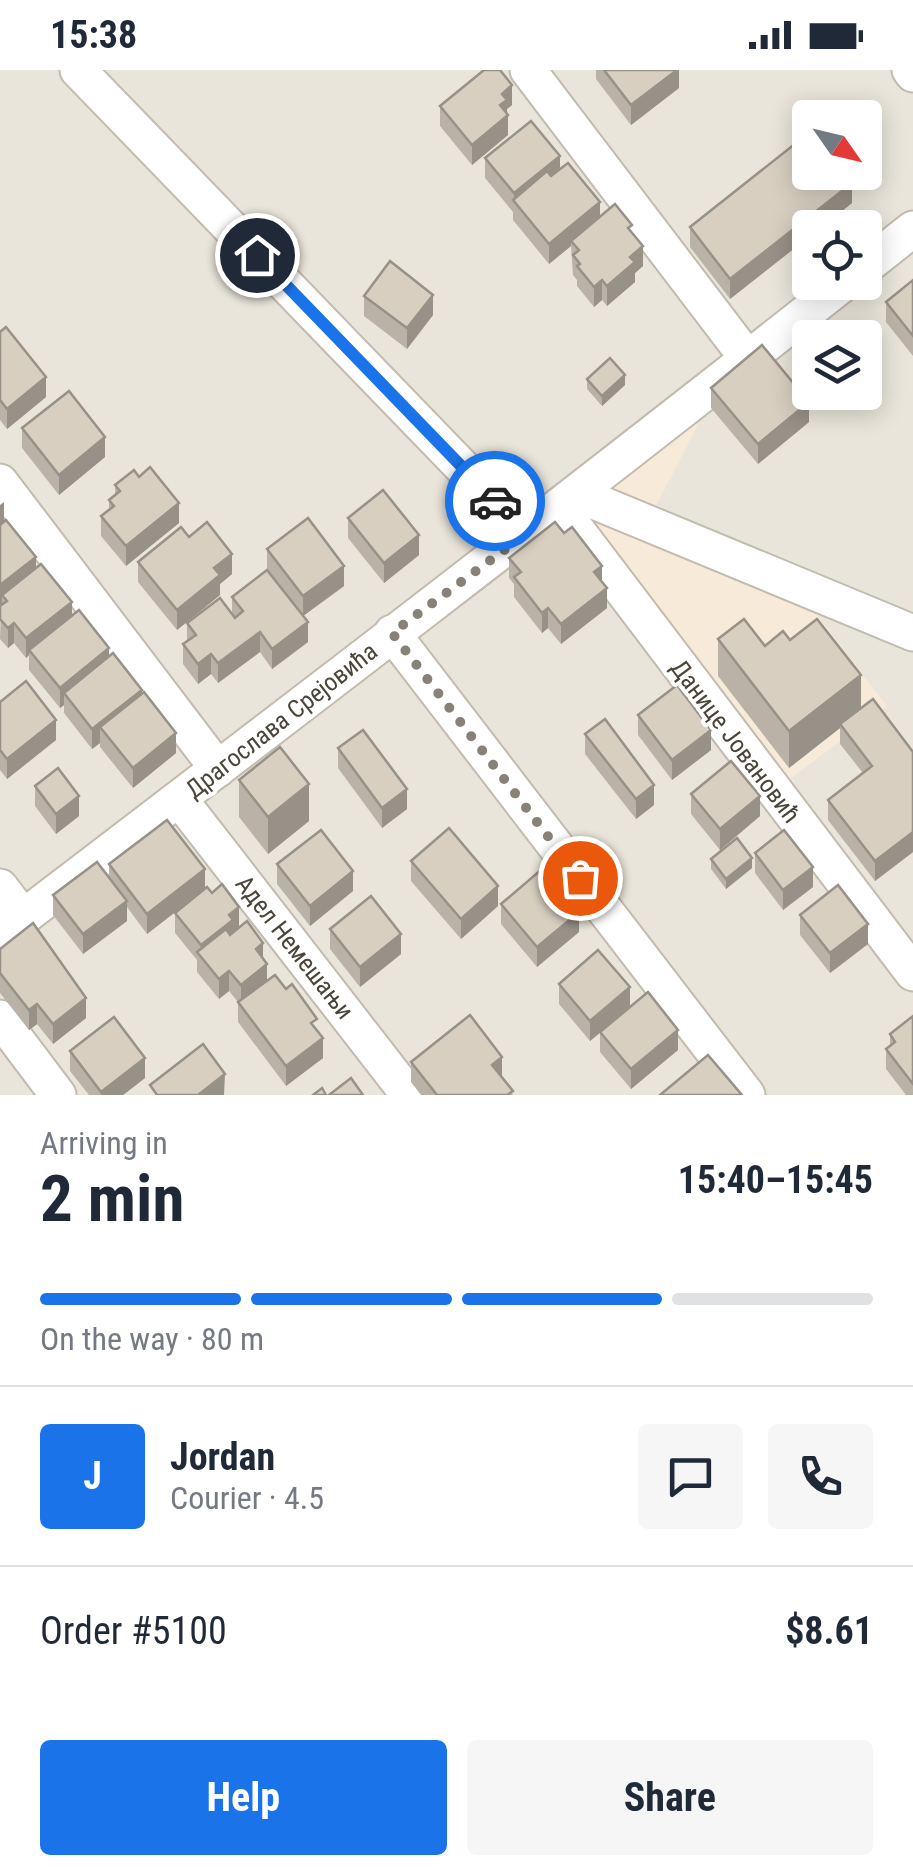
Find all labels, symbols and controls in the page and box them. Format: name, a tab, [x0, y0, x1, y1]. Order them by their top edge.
text: 15:38	[50, 13, 137, 57]
north arrow	[792, 100, 882, 190]
map controls	[792, 100, 882, 410]
button: locate	[792, 210, 882, 300]
pin	[215, 213, 300, 298]
icon: home	[230, 228, 285, 283]
button: layers	[792, 320, 882, 410]
courier	[445, 451, 545, 551]
icon: car	[468, 474, 523, 529]
street label: Драгослава Срејовића	[180, 637, 383, 804]
street label: Данице Јовановић	[665, 654, 806, 829]
pin	[538, 836, 623, 921]
icon: bag	[553, 851, 608, 906]
street label: Адел Немешањи	[230, 870, 360, 1025]
text: Arriving in	[40, 1124, 168, 1162]
text: 15:40–15:45	[678, 1158, 873, 1202]
text: 2 min	[40, 1161, 184, 1237]
text: On the way · 80 m	[40, 1320, 264, 1358]
button: chat	[638, 1424, 743, 1529]
button: phone	[768, 1424, 873, 1529]
text: Jordan	[170, 1435, 275, 1479]
text: J	[83, 1454, 102, 1498]
text: Courier · 4.5	[170, 1479, 324, 1517]
text: Order #5100	[40, 1609, 227, 1653]
text: $8.61	[785, 1609, 873, 1653]
button: Help	[40, 1740, 447, 1855]
button: Share	[467, 1740, 873, 1855]

